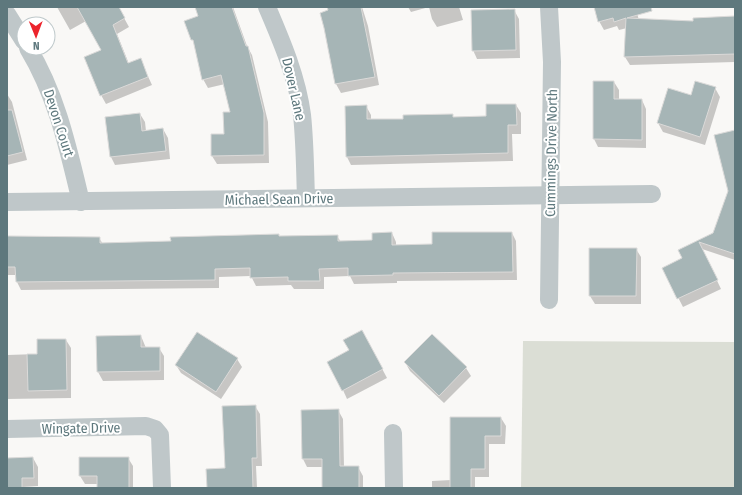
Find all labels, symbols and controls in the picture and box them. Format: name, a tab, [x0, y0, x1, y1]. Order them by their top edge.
north arrow	[16, 16, 56, 56]
text: N	[33, 39, 40, 52]
street label: Dover Lane	[278, 56, 309, 122]
street label: Devon Court	[40, 87, 78, 160]
street label: Cummings Drive North	[542, 89, 561, 217]
street label: Michael Sean Drive	[225, 190, 333, 209]
street label: Wingate Drive	[41, 419, 121, 438]

